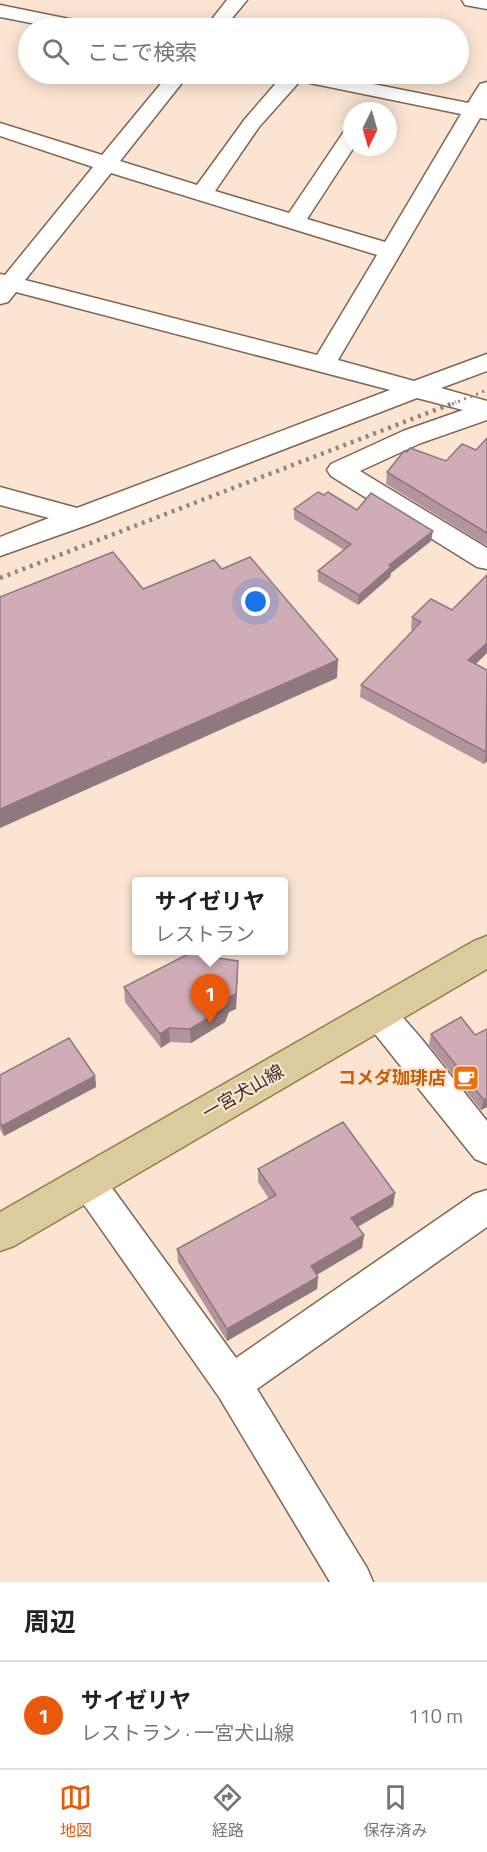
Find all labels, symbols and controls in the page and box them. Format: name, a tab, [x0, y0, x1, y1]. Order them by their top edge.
search box	[18, 18, 469, 84]
icon: search	[39, 35, 72, 68]
text: ここで検索	[87, 35, 197, 69]
north arrow	[343, 102, 397, 156]
your location	[241, 587, 270, 616]
popup	[132, 877, 288, 955]
text: サイゼリヤ	[155, 884, 265, 918]
text: レストラン	[155, 918, 255, 949]
pin: 1	[190, 974, 230, 1024]
street label: 一宮犬山線	[197, 1057, 288, 1126]
cafe icon: コメダ珈琲店	[451, 1063, 481, 1093]
place label: コメダ珈琲店	[338, 1064, 446, 1091]
text: 周辺	[24, 1602, 76, 1641]
text: サイゼリヤ	[81, 1683, 191, 1717]
text: 1	[38, 1700, 49, 1731]
text: 110 m	[408, 1700, 463, 1731]
text: レストラン · 一宮犬山線	[81, 1717, 294, 1748]
tab: 地図	[59, 1781, 92, 1842]
tab: 経路	[211, 1781, 244, 1842]
tab: 保存済み	[363, 1781, 427, 1842]

